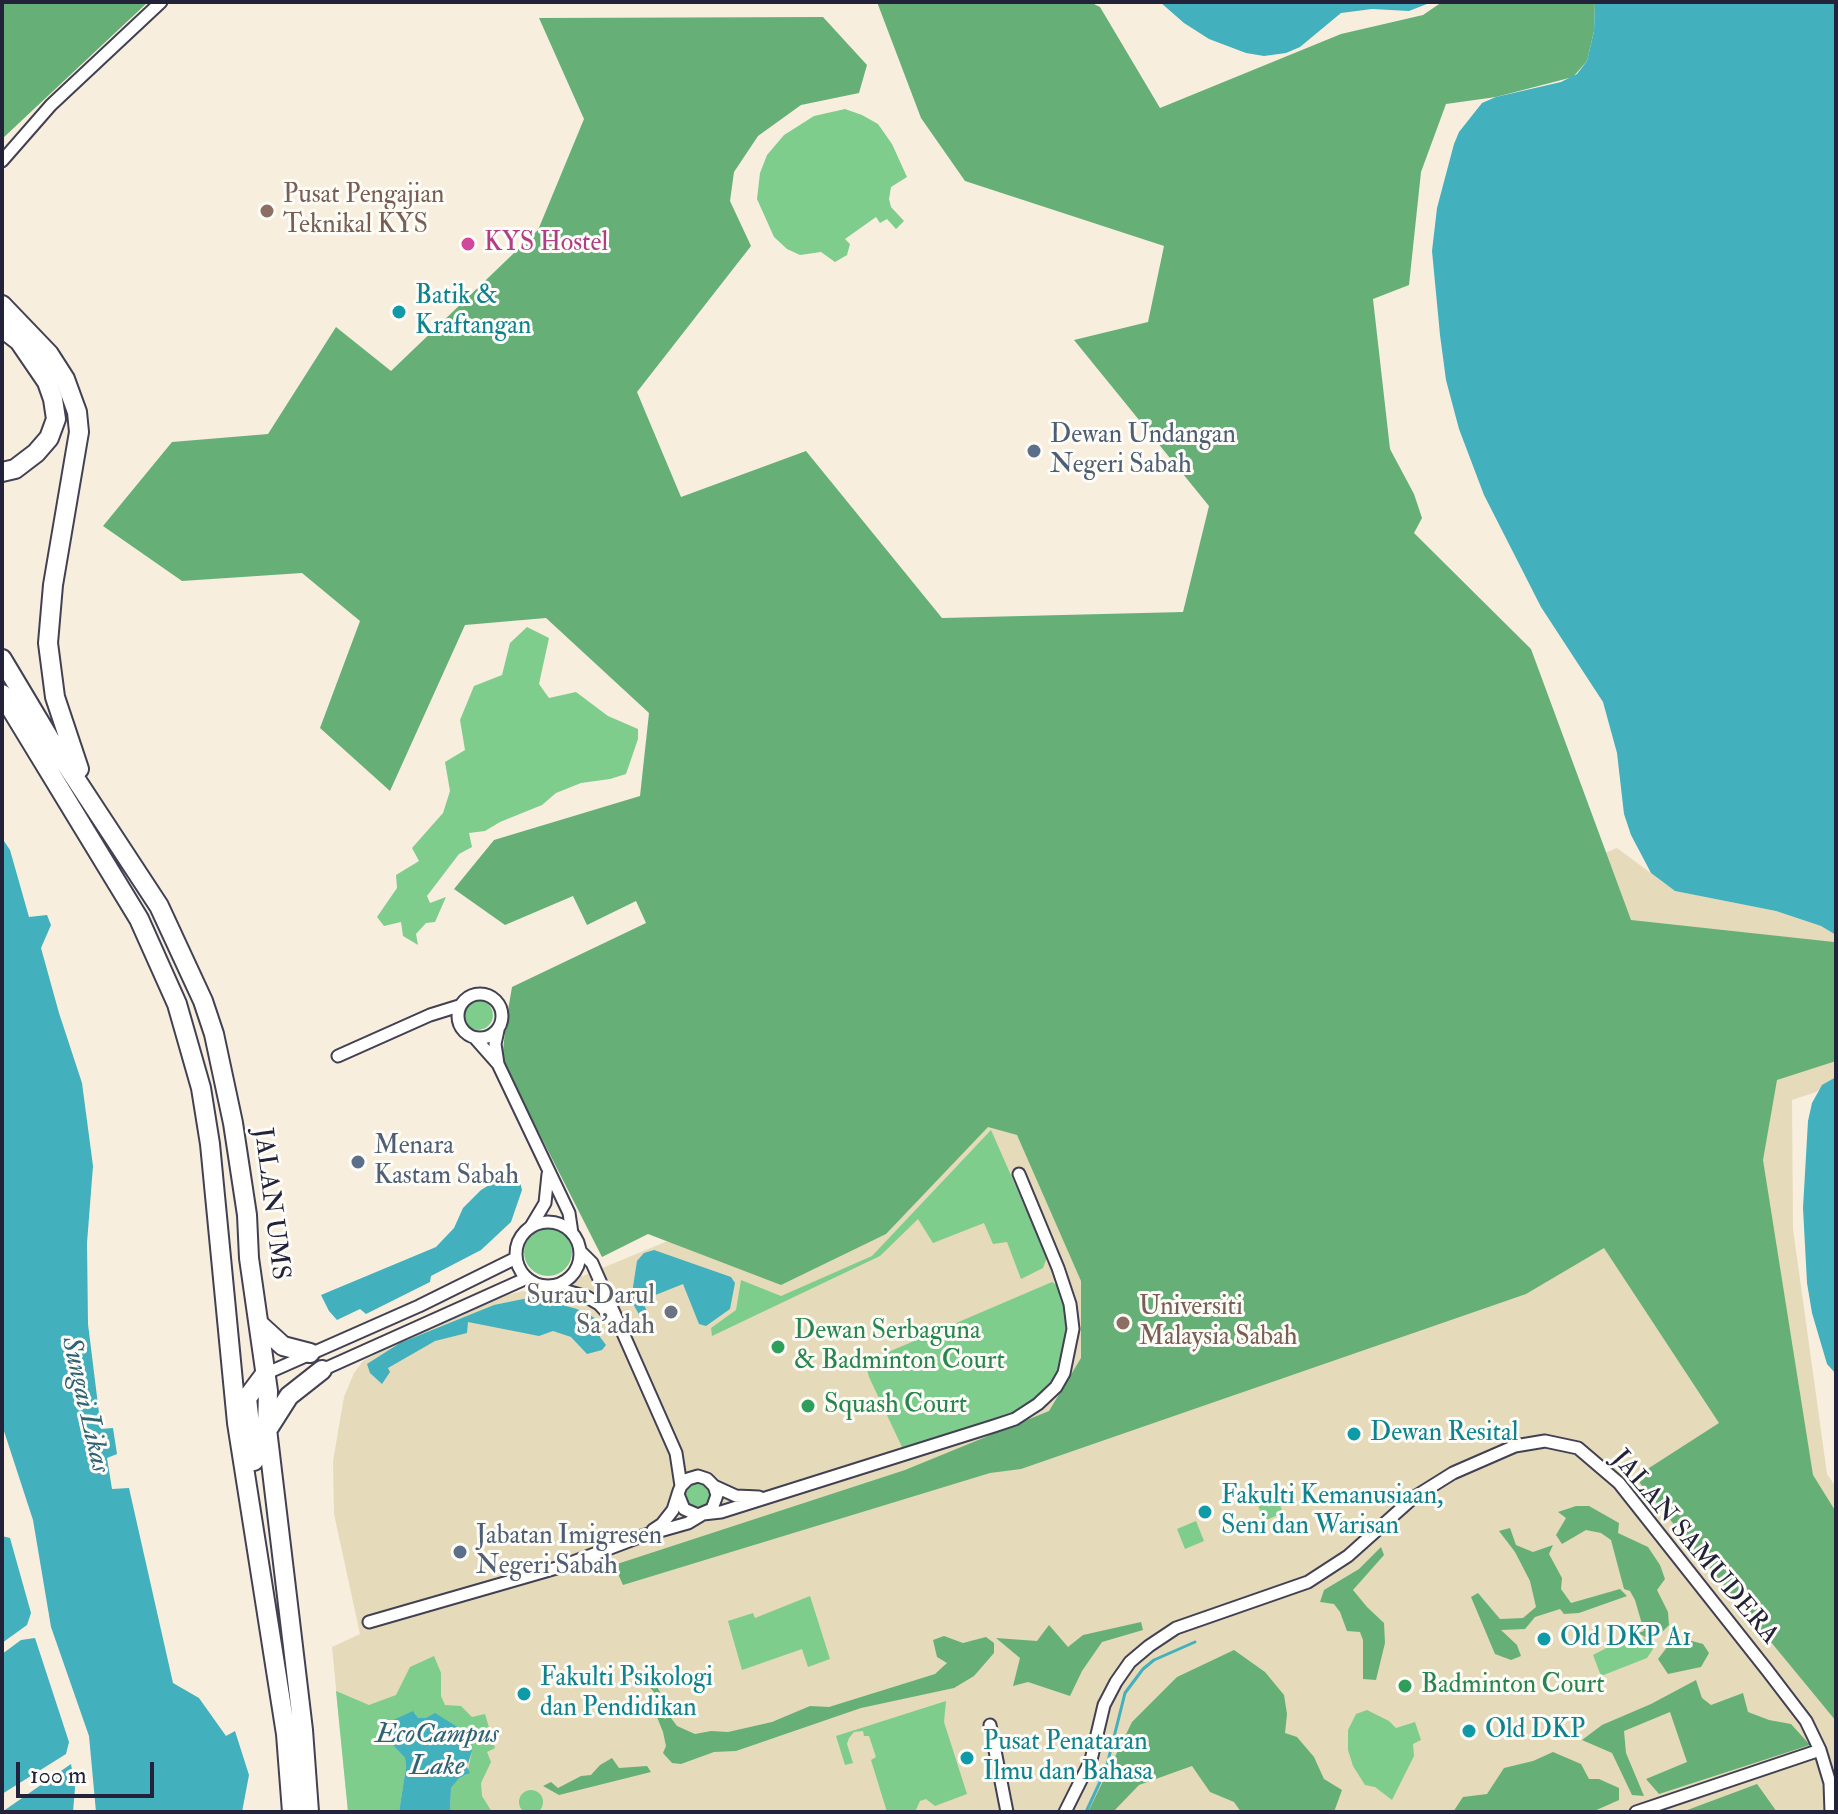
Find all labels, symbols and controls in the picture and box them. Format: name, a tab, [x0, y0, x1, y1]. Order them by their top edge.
place label: Pusat Pengajian Teknikal KYS	[283, 180, 444, 242]
marker: Pusat Pengajian Teknikal KYS	[258, 202, 276, 220]
place label: KYS Hostel	[484, 228, 608, 260]
marker: KYS Hostel	[459, 235, 477, 253]
place label: Batik & Kraftangan	[415, 281, 531, 342]
marker: Batik & Kraftangan	[390, 303, 408, 321]
place label: Dewan Undangan Negeri Sabah	[1050, 420, 1236, 482]
marker: Dewan Undangan Negeri Sabah	[1025, 442, 1043, 460]
street label: JALAN UMS	[245, 1126, 295, 1282]
place label: Menara Kastam Sabah	[374, 1131, 519, 1192]
marker: Menara Kastam Sabah	[349, 1153, 367, 1171]
place label: Surau Darul Sa'adah	[526, 1281, 655, 1342]
place label: Universiti Malaysia Sabah	[1139, 1292, 1297, 1354]
marker: Surau Darul Sa'adah	[662, 1303, 680, 1321]
marker: Universiti Malaysia Sabah	[1114, 1314, 1132, 1332]
place label: Dewan Serbaguna & Badminton Court	[794, 1316, 1005, 1378]
water label: Sungai Likas	[52, 1334, 116, 1476]
marker: Dewan Serbaguna & Badminton Court	[769, 1338, 787, 1356]
place label: Squash Court	[824, 1390, 967, 1422]
marker: Squash Court	[799, 1397, 817, 1415]
place label: Dewan Resital	[1370, 1418, 1518, 1450]
marker: Dewan Resital	[1345, 1425, 1363, 1443]
street label: JALAN SAMUDERA	[1604, 1444, 1784, 1652]
place label: Fakulti Kemanusiaan, Seni dan Warisan	[1221, 1481, 1443, 1542]
marker: Fakulti Kemanusiaan, Seni dan Warisan	[1196, 1503, 1214, 1521]
place label: Jabatan Imigresen Negeri Sabah	[476, 1521, 662, 1582]
marker: Jabatan Imigresen Negeri Sabah	[451, 1543, 469, 1561]
place label: Old DKP A1	[1560, 1623, 1691, 1655]
marker: Old DKP A1	[1535, 1630, 1553, 1648]
place label: Fakulti Psikologi dan Pendidikan	[540, 1663, 713, 1724]
place label: Badminton Court	[1421, 1670, 1605, 1702]
marker: Badminton Court	[1396, 1677, 1414, 1695]
marker: Fakulti Psikologi dan Pendidikan	[515, 1685, 533, 1703]
place label: Old DKP	[1485, 1715, 1585, 1747]
water label: EcoCampus Lake	[375, 1719, 499, 1785]
marker: Old DKP	[1460, 1722, 1478, 1740]
place label: Pusat Penataran Ilmu dan Bahasa	[983, 1727, 1153, 1788]
scale bar	[20, 1746, 158, 1796]
marker: Pusat Penataran Ilmu dan Bahasa	[958, 1749, 976, 1767]
text: 100 m	[30, 1760, 87, 1791]

